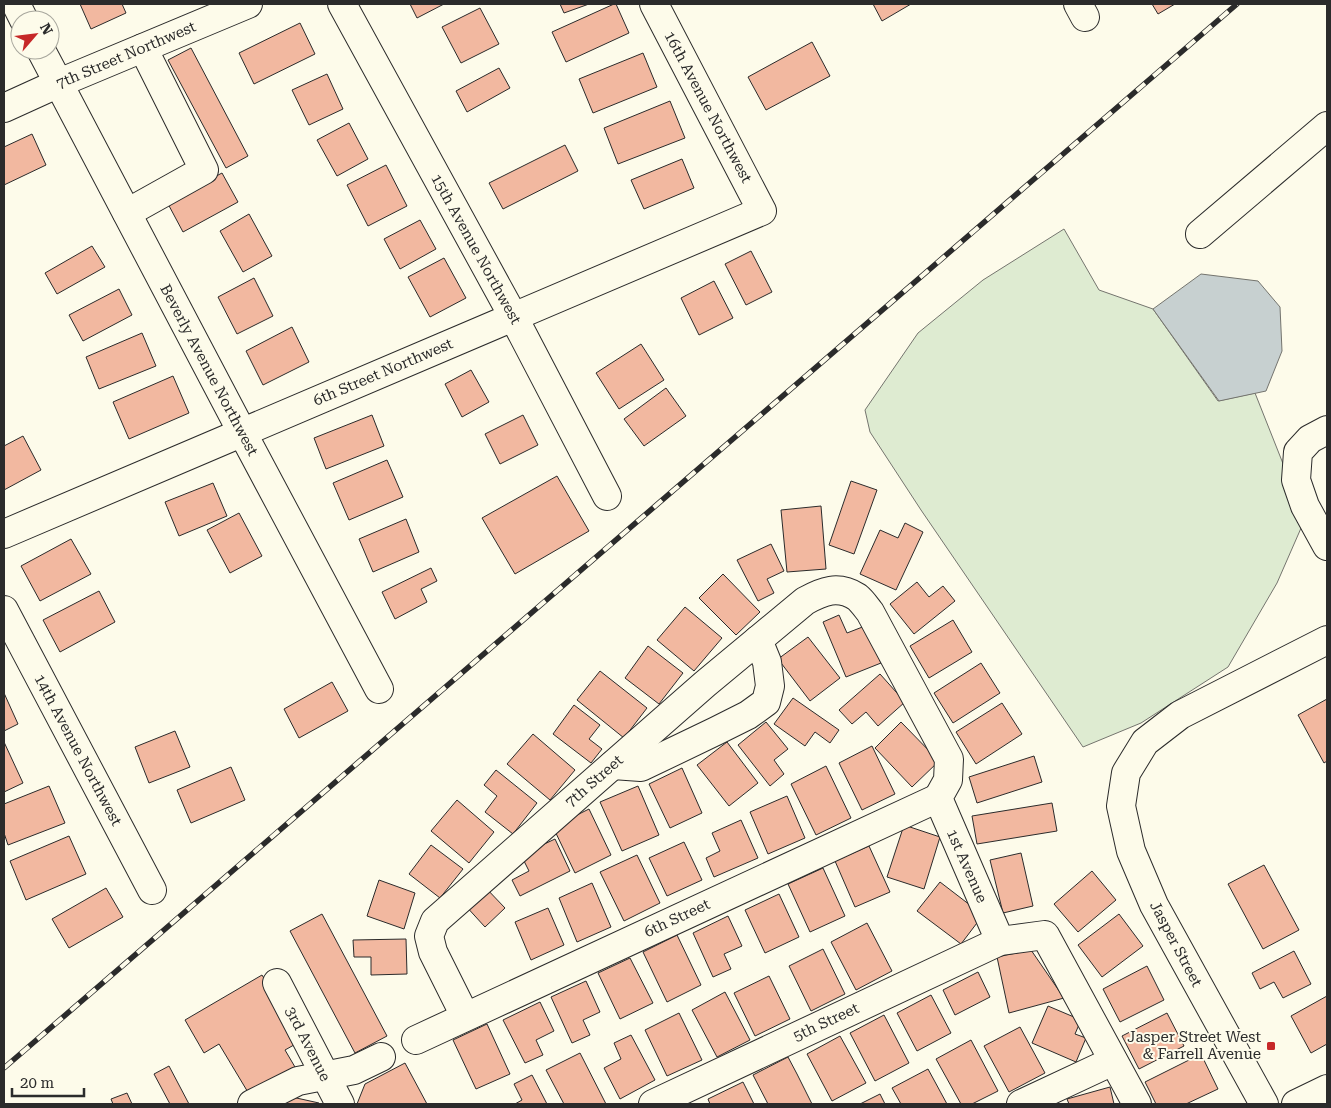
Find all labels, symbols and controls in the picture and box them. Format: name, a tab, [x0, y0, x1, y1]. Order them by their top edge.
north arrow	[10, 10, 60, 60]
street label: 7th Street Northwest	[53, 17, 199, 93]
text: N	[37, 20, 56, 38]
street label: 16th Avenue Northwest	[660, 28, 756, 186]
street label: 15th Avenue Northwest	[427, 171, 525, 328]
street label: Beverly Avenue Northwest	[156, 281, 262, 459]
street label: 6th Street Northwest	[310, 334, 456, 410]
street label: 14th Avenue Northwest	[30, 671, 126, 829]
street label: 7th Street	[561, 751, 627, 811]
street label: 1st Avenue	[943, 826, 991, 906]
street label: 6th Street	[641, 895, 713, 941]
street label: Jasper Street	[1146, 898, 1206, 990]
street label: 5th Street	[790, 999, 862, 1045]
street label: 3rd Avenue	[281, 1004, 335, 1084]
place label: Jasper Street West & Farrell Avenue	[1127, 1028, 1261, 1063]
marker: Jasper Street West & Farrell Avenue	[1265, 1040, 1277, 1052]
scale bar	[12, 1066, 85, 1098]
text: 20 m	[20, 1074, 55, 1092]

